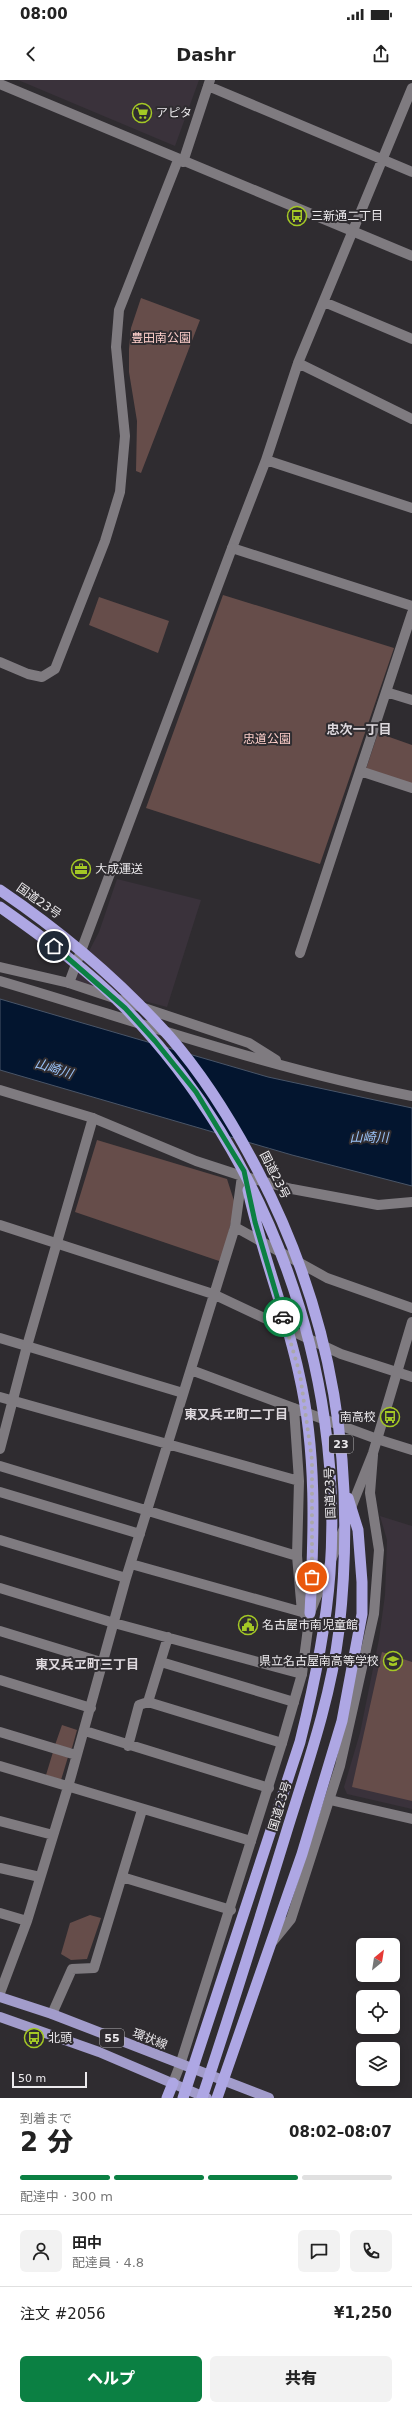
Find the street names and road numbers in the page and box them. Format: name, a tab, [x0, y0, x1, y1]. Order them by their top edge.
street label: 国道23号	[14, 881, 64, 921]
street label: 国道23号	[257, 1149, 293, 1201]
road number: 23	[329, 1435, 353, 1453]
street label: 国道23号	[322, 1467, 338, 1519]
street label: 国道23号	[266, 1779, 294, 1833]
street label: 環状線	[131, 2026, 169, 2052]
road number: 55	[100, 2029, 124, 2047]

